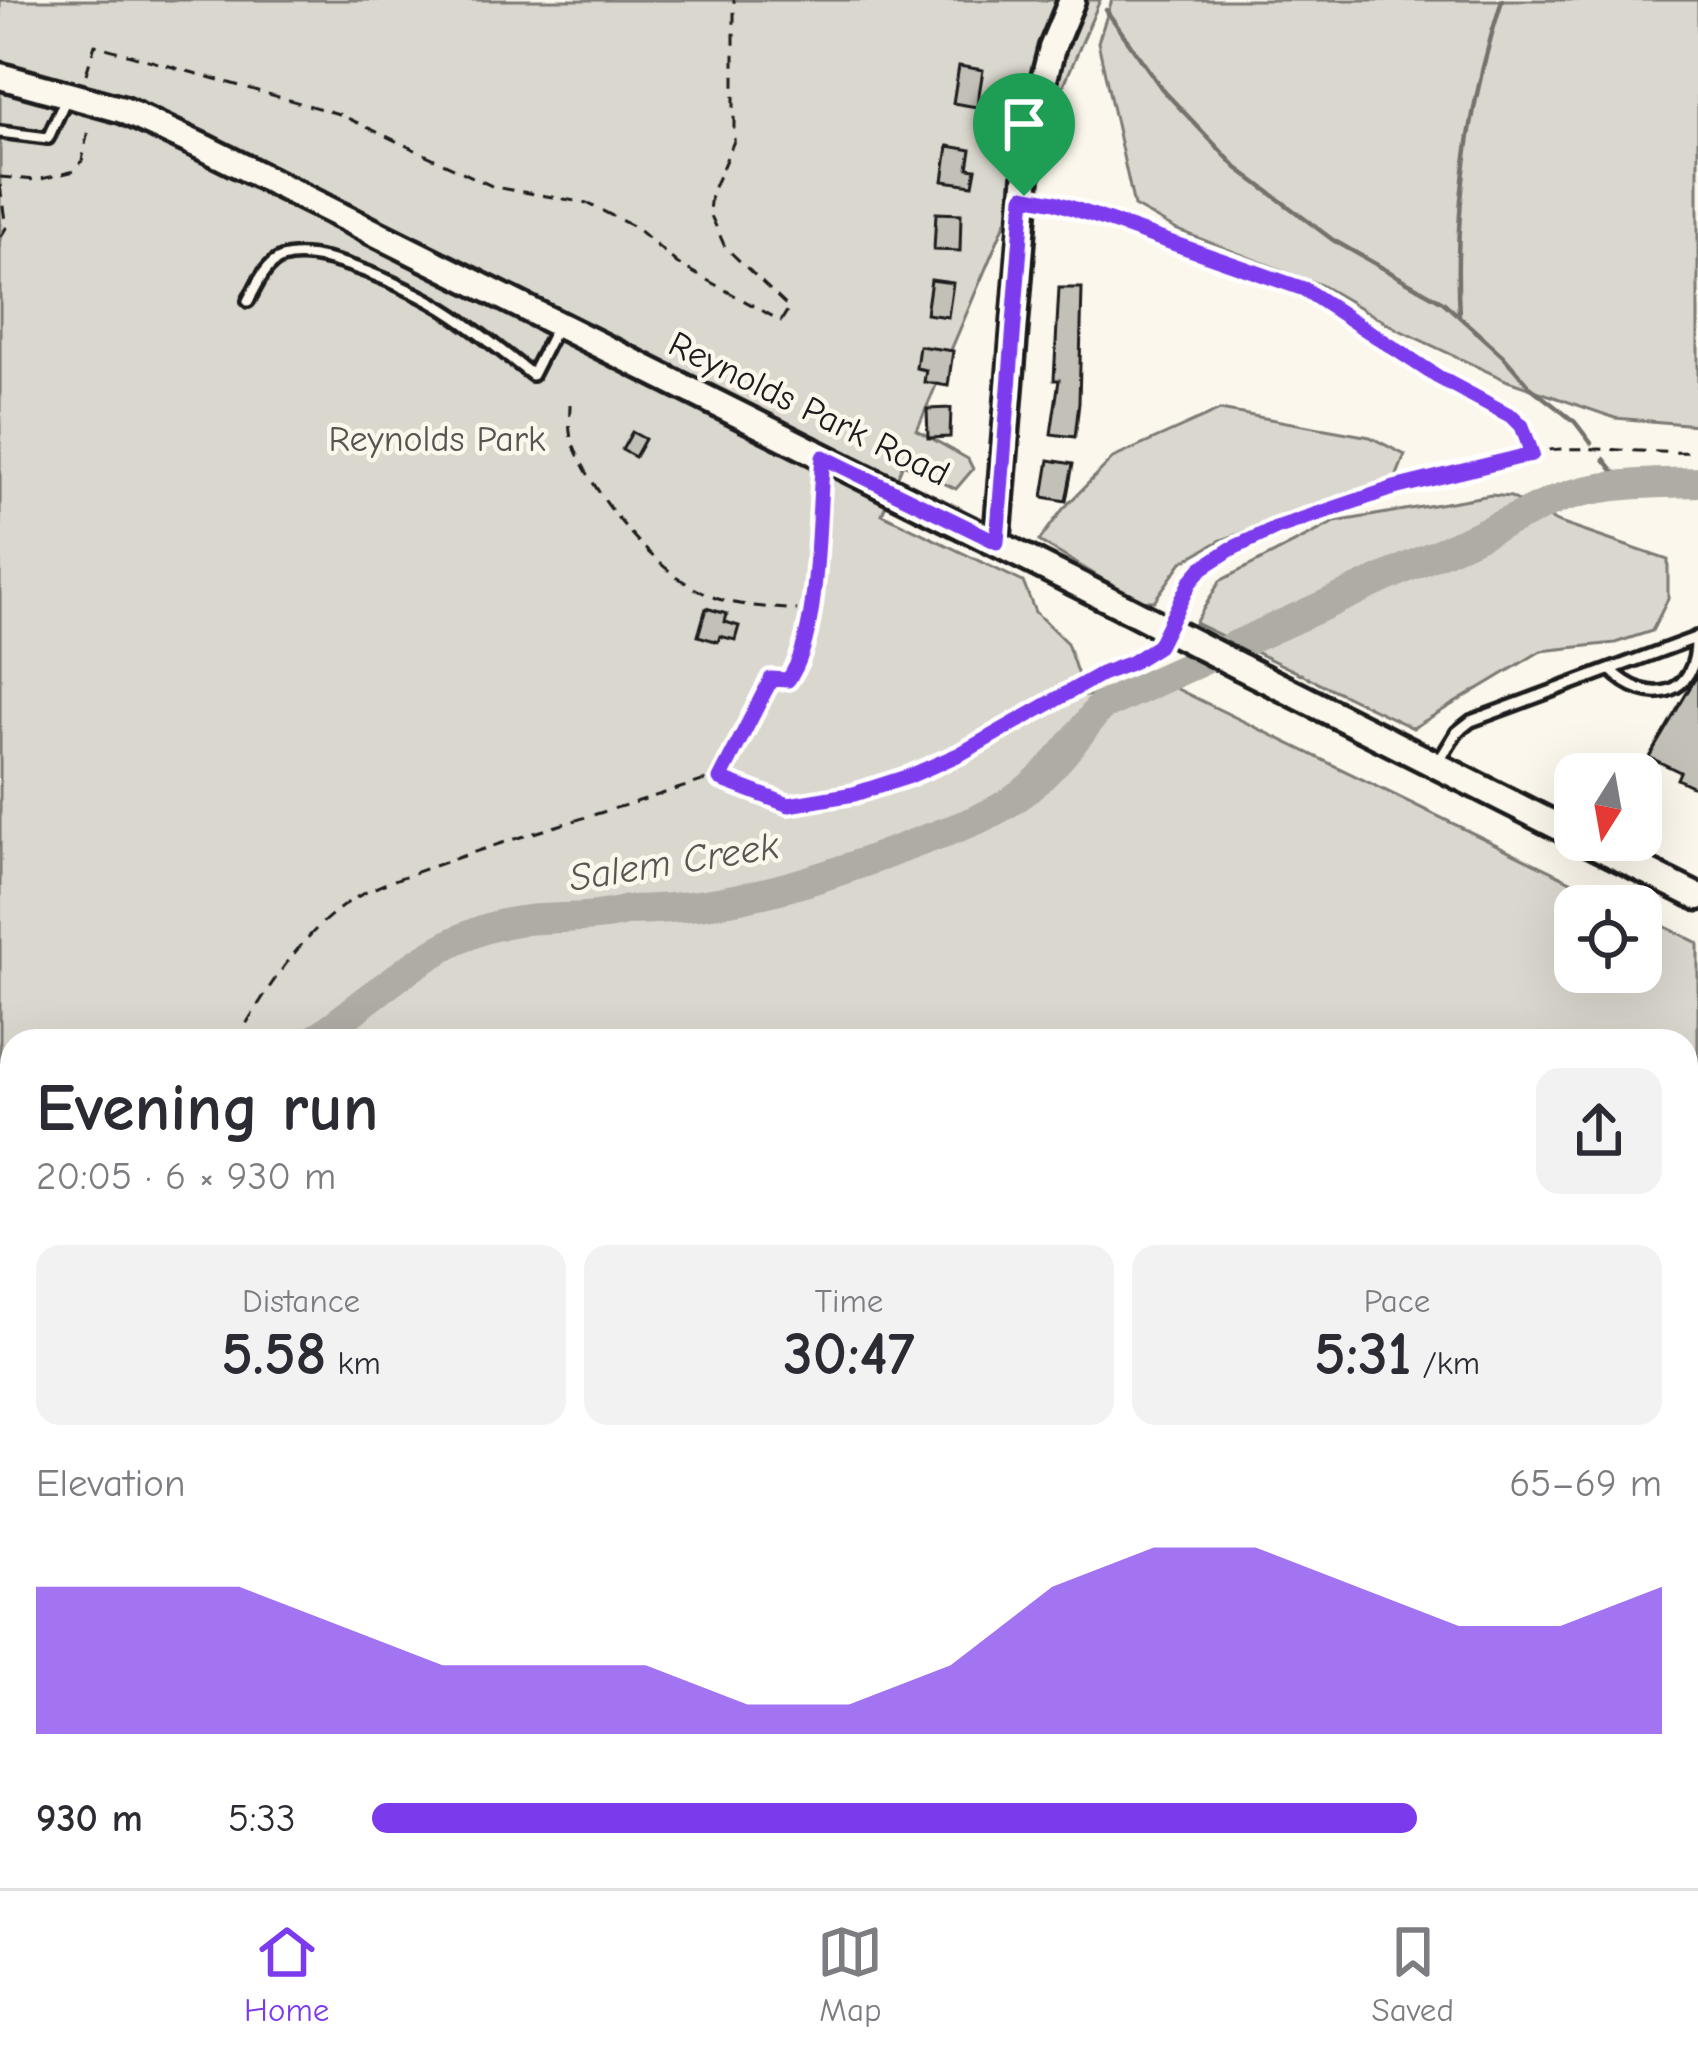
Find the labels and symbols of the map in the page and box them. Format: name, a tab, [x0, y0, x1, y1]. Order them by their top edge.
pin	[973, 73, 1075, 196]
street label: Reynolds Park Road	[662, 323, 956, 495]
park label: Reynolds Park	[328, 419, 546, 460]
north arrow	[1554, 753, 1662, 861]
water label: Salem Creek	[566, 823, 783, 901]

